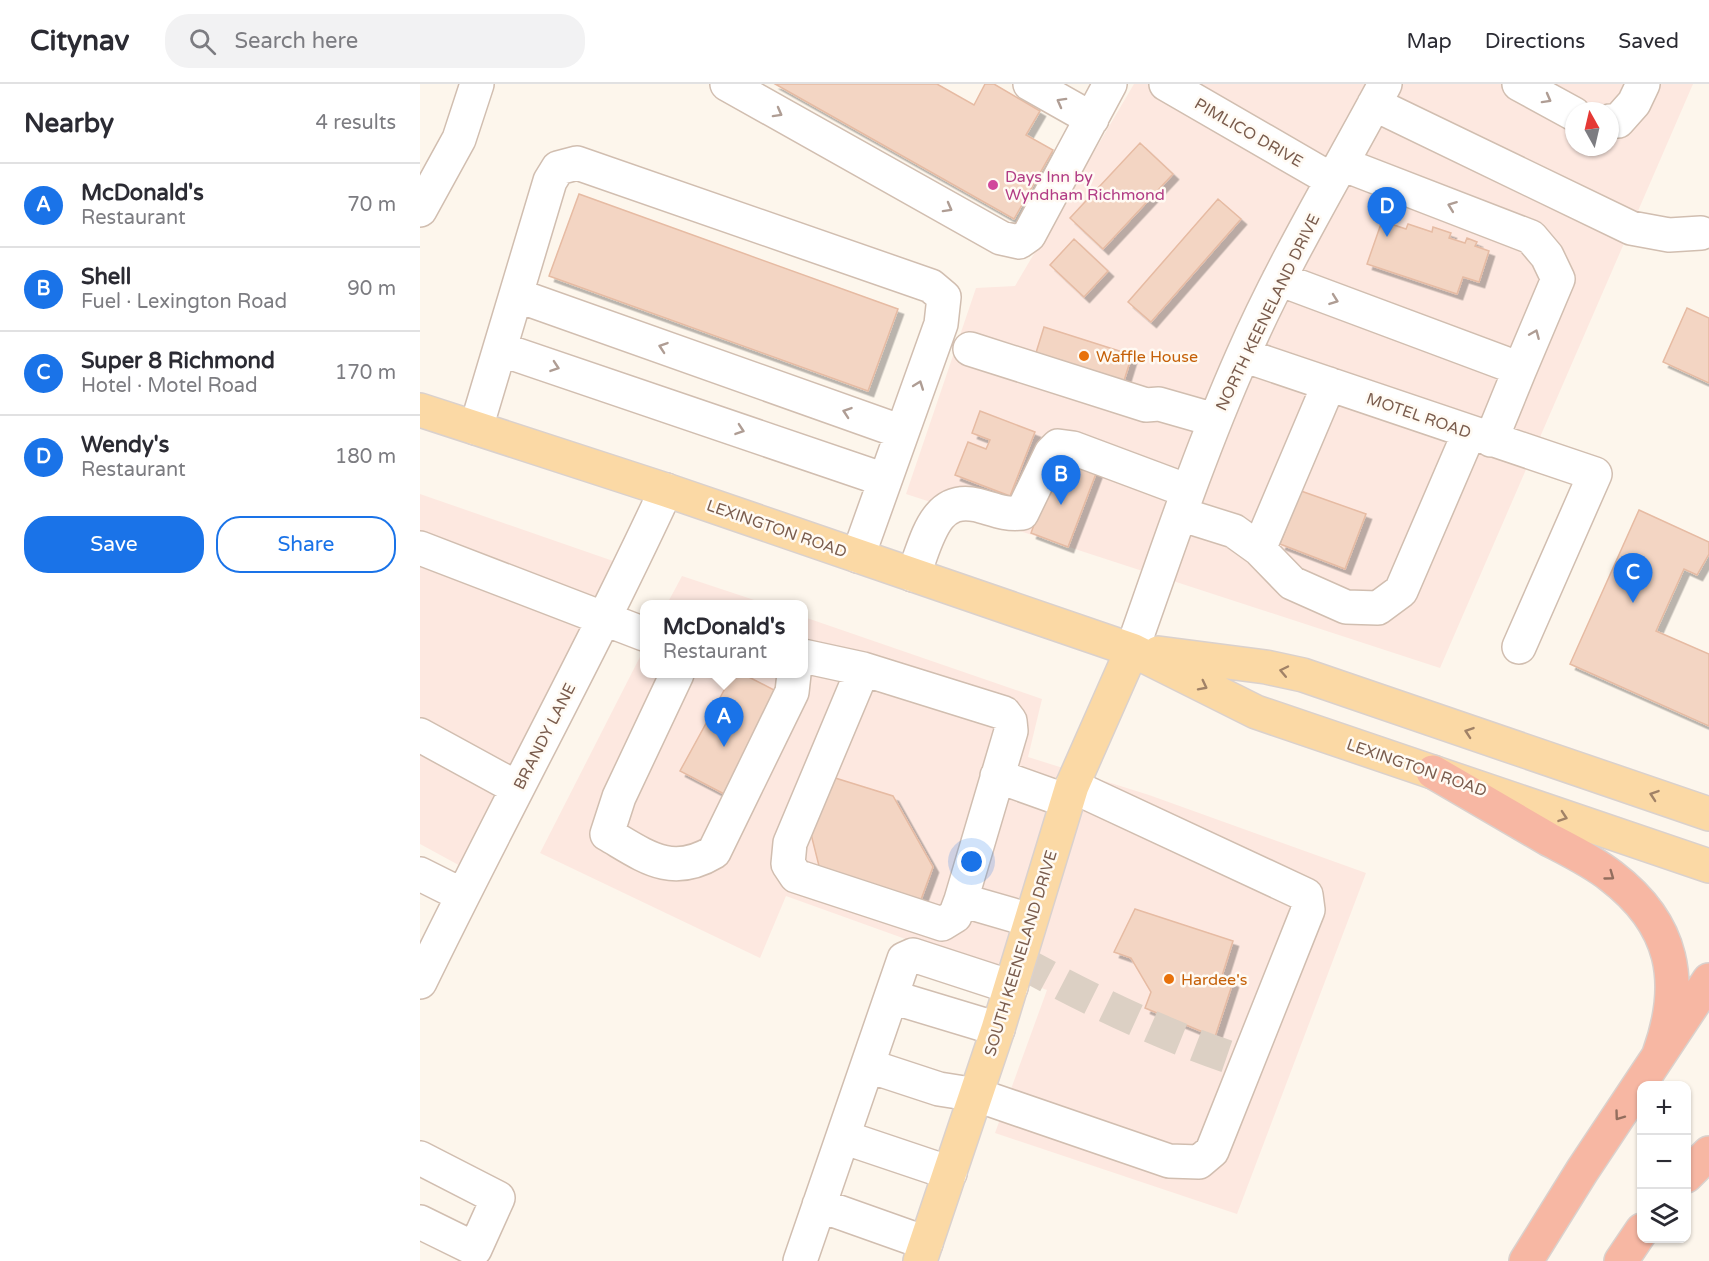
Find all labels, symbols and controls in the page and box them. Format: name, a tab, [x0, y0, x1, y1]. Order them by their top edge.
search box	[165, 14, 585, 68]
text: Citynav	[30, 24, 129, 58]
icon: search	[186, 25, 219, 58]
text: Search here	[234, 28, 358, 54]
text: Map	[1406, 29, 1452, 54]
text: Directions	[1485, 29, 1585, 54]
text: Saved	[1618, 29, 1679, 54]
one-way arrow	[1540, 92, 1551, 103]
street label: PIMLICO DRIVE	[1191, 94, 1306, 172]
one-way arrow	[1057, 97, 1067, 109]
north arrow	[1565, 102, 1619, 156]
one-way arrow	[771, 106, 782, 117]
text: Nearby	[24, 108, 114, 139]
text: 4 results	[316, 111, 396, 135]
place label: Days Inn by Wyndham Richmond	[1005, 167, 1165, 205]
marker: Days Inn by Wyndham Richmond	[986, 178, 1000, 192]
text: McDonald's	[81, 180, 204, 206]
pin: D	[1368, 188, 1406, 237]
text: A	[36, 193, 51, 217]
text: 70 m	[347, 193, 396, 217]
one-way arrow	[941, 201, 952, 212]
one-way arrow	[1447, 201, 1457, 214]
text: Restaurant	[81, 206, 186, 230]
street label: NORTH KEENELAND DRIVE	[1211, 211, 1324, 414]
text: Shell	[81, 264, 131, 290]
text: B	[37, 277, 50, 301]
text: 90 m	[347, 277, 396, 301]
text: Fuel · Lexington Road	[81, 290, 287, 314]
one-way arrow	[1328, 292, 1339, 305]
one-way arrow	[1528, 329, 1540, 340]
one-way arrow	[659, 342, 669, 355]
place label: Waffle House	[1096, 347, 1198, 367]
text: Super 8 Richmond	[81, 348, 275, 374]
marker: Waffle House	[1077, 349, 1091, 363]
one-way arrow	[549, 360, 560, 373]
text: C	[37, 361, 50, 385]
text: 170 m	[335, 361, 396, 385]
text: Hotel · Motel Road	[81, 374, 258, 398]
one-way arrow	[912, 380, 925, 391]
street label: MOTEL ROAD	[1364, 389, 1474, 443]
one-way arrow	[842, 407, 853, 420]
one-way arrow	[734, 423, 745, 436]
text: Wendy's	[81, 432, 169, 458]
text: D	[36, 445, 51, 469]
text: 180 m	[335, 445, 396, 469]
pin: B	[1042, 456, 1080, 505]
text: Restaurant	[81, 458, 186, 482]
street label: LEXINGTON ROAD	[704, 496, 849, 562]
button: Save	[24, 516, 204, 573]
button: Share	[216, 516, 396, 573]
pin: C	[1614, 554, 1652, 603]
popup	[640, 600, 808, 678]
text: McDonald's	[663, 614, 785, 640]
text: Restaurant	[663, 640, 767, 664]
one-way arrow	[1279, 665, 1289, 678]
one-way arrow	[1197, 678, 1208, 690]
street label: BRANDY LANE	[509, 680, 580, 793]
pin: A	[704, 698, 744, 747]
one-way arrow	[1464, 726, 1475, 739]
street label: LEXINGTON ROAD	[1344, 735, 1489, 801]
one-way arrow	[1649, 789, 1660, 802]
one-way arrow	[1557, 809, 1568, 822]
your location	[957, 847, 986, 876]
street label: SOUTH KEENELAND DRIVE	[980, 848, 1062, 1059]
one-way arrow	[1603, 869, 1614, 880]
place label: Hardee's	[1181, 970, 1247, 990]
marker: Hardee's	[1162, 972, 1176, 986]
map controls	[1637, 1081, 1691, 1243]
button: +	[1637, 1081, 1691, 1135]
one-way arrow	[1615, 1110, 1626, 1121]
button: −	[1637, 1135, 1691, 1189]
button: layers	[1637, 1189, 1691, 1243]

